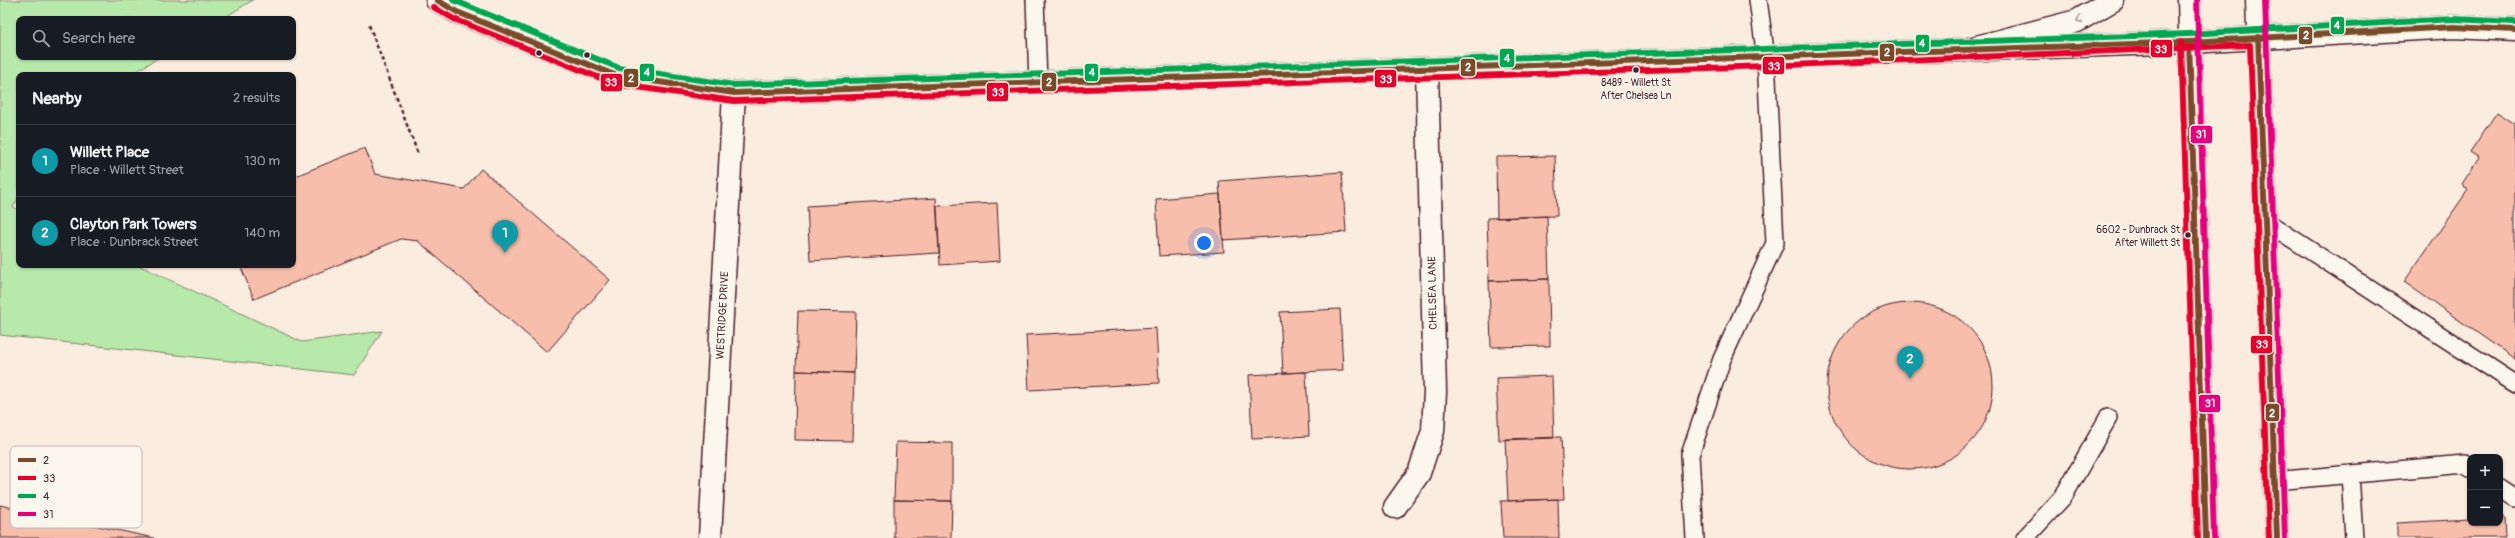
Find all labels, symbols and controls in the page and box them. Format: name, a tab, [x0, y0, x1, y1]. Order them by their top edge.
one-way arrow	[2076, 15, 2083, 23]
search box	[16, 16, 296, 60]
line badge: 4	[2330, 16, 2345, 35]
text: 4	[2333, 19, 2341, 32]
line badge: 2	[2298, 26, 2313, 45]
icon: search	[30, 27, 52, 49]
text: Search here	[62, 29, 135, 48]
text: 2	[2303, 29, 2309, 42]
line badge: 4	[1915, 34, 1930, 53]
text: 4	[1918, 37, 1926, 50]
line badge: 33	[2150, 39, 2173, 58]
line badge: 2	[1879, 43, 1895, 62]
text: 33	[2155, 43, 2167, 56]
text: 2	[1884, 46, 1890, 59]
unlabelled marker	[534, 48, 544, 58]
line badge: 4	[1499, 48, 1515, 68]
unlabelled marker	[582, 50, 592, 60]
text: 4	[1503, 52, 1511, 65]
line badge: 33	[1762, 56, 1785, 75]
line badge: 2	[1460, 58, 1476, 77]
text: 33	[1768, 60, 1780, 73]
text: 2	[1465, 61, 1471, 74]
line badge: 4	[639, 63, 655, 82]
line badge: 4	[1084, 63, 1099, 82]
marker: 8489 - Willett St After Chelsea Ln	[1631, 65, 1641, 75]
text: 4	[643, 66, 651, 79]
text: 4	[1088, 66, 1096, 79]
line badge: 2	[623, 68, 639, 88]
line badge: 33	[1374, 69, 1397, 88]
text: 2	[628, 72, 634, 85]
line badge: 2	[1041, 72, 1057, 92]
line badge: 33	[600, 73, 623, 92]
text: 33	[1380, 73, 1392, 86]
text: 33	[605, 76, 617, 89]
text: 2	[1046, 76, 1052, 89]
place label: 8489 - Willett St After Chelsea Ln	[1601, 77, 1672, 102]
line badge: 33	[986, 82, 1009, 102]
text: 33	[992, 86, 1004, 99]
text: Nearby	[32, 88, 81, 109]
text: 2 results	[233, 90, 280, 106]
line badge: 31	[2190, 125, 2213, 144]
text: 31	[2196, 128, 2206, 141]
text: Willett Place	[70, 143, 149, 162]
text: 1	[42, 153, 48, 169]
text: 130 m	[244, 153, 280, 169]
text: Place · Willett Street	[70, 162, 184, 178]
text: Clayton Park Towers	[70, 215, 197, 234]
pin: 1	[492, 220, 518, 253]
place label: 6602 - Dunbrack St After Willett St	[2096, 224, 2181, 249]
text: 2	[41, 225, 49, 241]
text: 140 m	[244, 225, 280, 241]
marker: 6602 - Dunbrack St After Willett St	[2183, 230, 2193, 240]
your location	[1194, 233, 1214, 253]
text: Place · Dunbrack Street	[70, 234, 198, 250]
street label: CHELSEA LANE	[1425, 256, 1440, 330]
street label: WESTRIDGE DRIVE	[714, 271, 731, 360]
line badge: 33	[2250, 335, 2273, 354]
text: 33	[2256, 338, 2268, 351]
pin: 2	[1897, 346, 1923, 379]
line badge: 31	[2198, 394, 2221, 413]
text: 31	[2205, 397, 2215, 410]
line badge: 2	[2265, 403, 2280, 422]
text: 2	[2269, 407, 2275, 420]
legend	[10, 446, 142, 528]
text: 2	[43, 454, 49, 467]
map controls	[2467, 454, 2503, 526]
button: +	[2467, 454, 2503, 490]
text: 33	[43, 472, 55, 485]
text: 4	[43, 490, 50, 503]
button: −	[2467, 490, 2503, 526]
text: 31	[43, 508, 53, 521]

